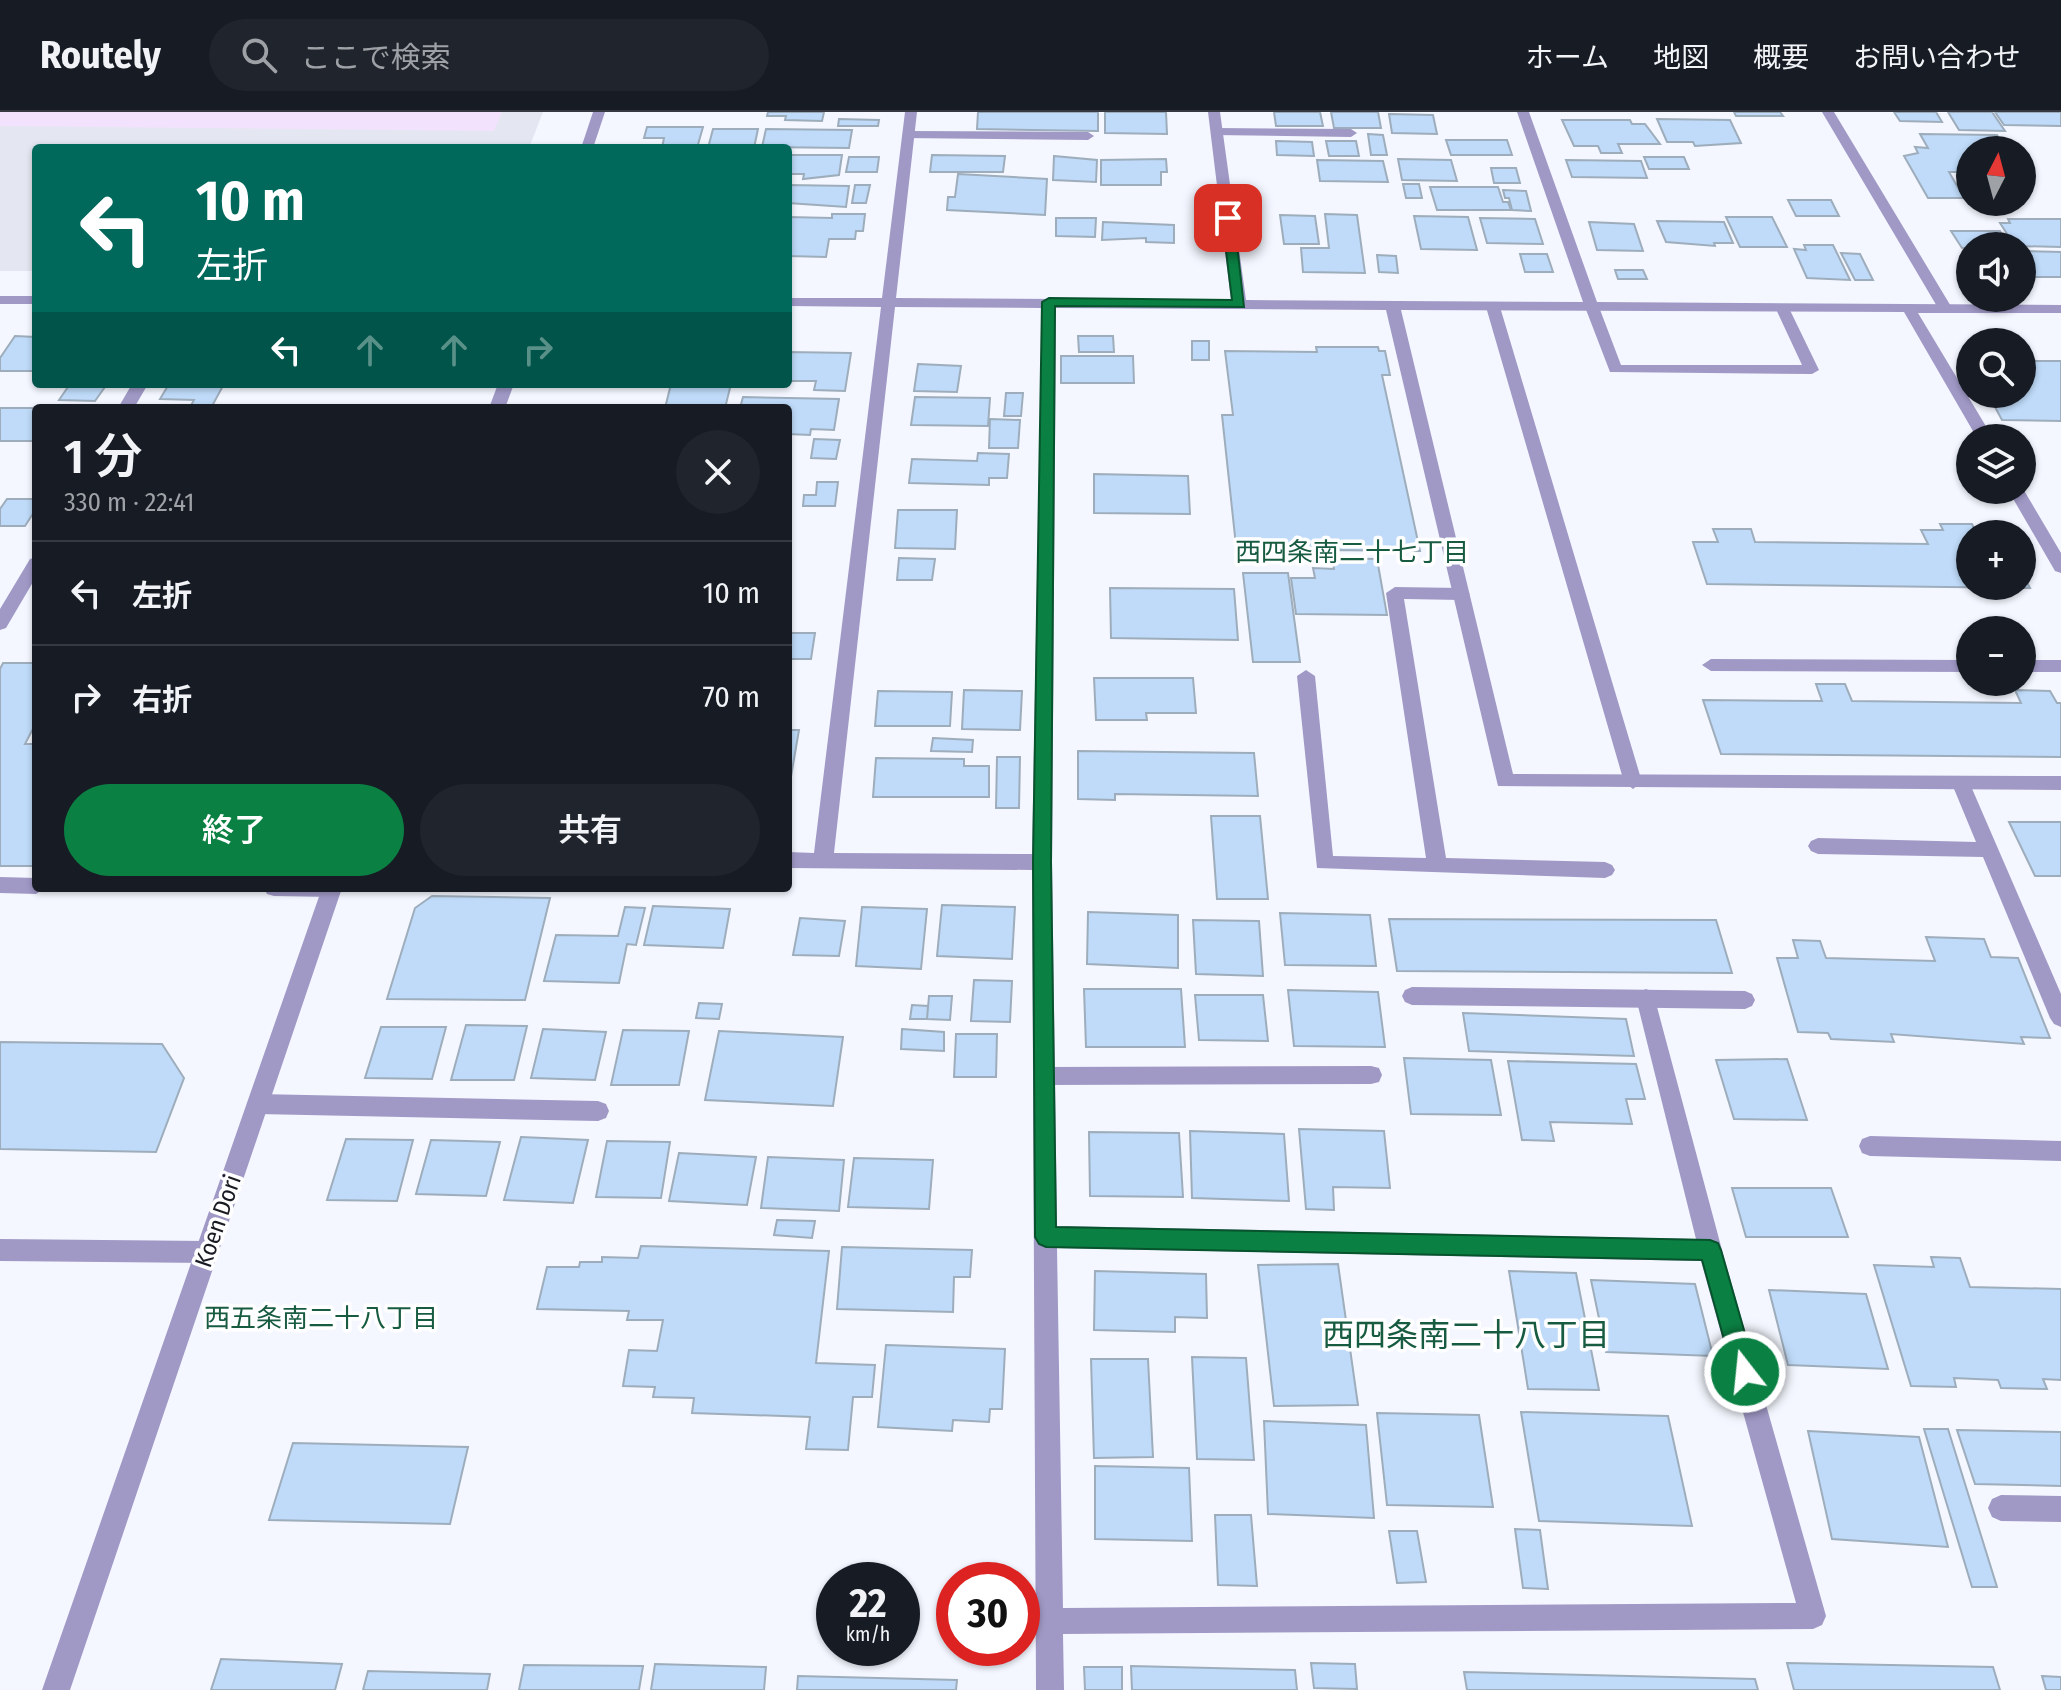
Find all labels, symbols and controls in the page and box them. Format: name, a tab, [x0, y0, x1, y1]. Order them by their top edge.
search box	[209, 19, 769, 91]
text: Routely	[40, 32, 161, 78]
icon: search	[237, 33, 281, 77]
text: ここで検索	[301, 40, 451, 76]
text: ホーム	[1526, 41, 1609, 74]
text: 地図	[1653, 41, 1709, 74]
text: 概要	[1753, 41, 1809, 74]
text: お問い合わせ	[1853, 41, 2021, 74]
north arrow	[1956, 136, 2036, 216]
map controls	[1956, 136, 2036, 696]
text: 10 m	[196, 168, 305, 235]
icon: left	[64, 176, 168, 280]
pin	[1194, 184, 1262, 252]
icon: arrive	[1206, 196, 1250, 240]
button: sound	[1956, 232, 2036, 312]
text: 左折	[196, 244, 268, 288]
icon: left	[264, 328, 308, 372]
icon: ahead	[348, 328, 392, 372]
icon: ahead	[432, 328, 476, 372]
icon: right	[516, 328, 560, 372]
button: search	[1956, 328, 2036, 408]
button: layers	[1956, 424, 2036, 504]
text: 1 分	[64, 428, 142, 486]
button: close	[676, 430, 760, 514]
text: 330 m · 22:41	[64, 487, 194, 518]
button: +	[1956, 520, 2036, 600]
district label: 西四条南二十七丁目	[1235, 537, 1469, 568]
icon: left	[64, 571, 108, 615]
text: 10 m	[703, 575, 760, 611]
text: 左折	[132, 578, 192, 614]
button: −	[1956, 616, 2036, 696]
icon: right	[64, 675, 108, 719]
text: 70 m	[702, 679, 760, 715]
text: 右折	[132, 682, 192, 718]
button: 終了	[64, 784, 404, 876]
button: 共有	[420, 784, 760, 876]
street label: Koen Dori	[189, 1171, 247, 1271]
district label: 西五条南二十八丁目	[204, 1303, 438, 1334]
district label: 西四条南二十八丁目	[1322, 1316, 1610, 1354]
position arrow	[1703, 1330, 1787, 1414]
speed limit sign: 30	[936, 1562, 1040, 1666]
text: 22	[849, 1580, 887, 1628]
text: km/h	[846, 1622, 890, 1646]

